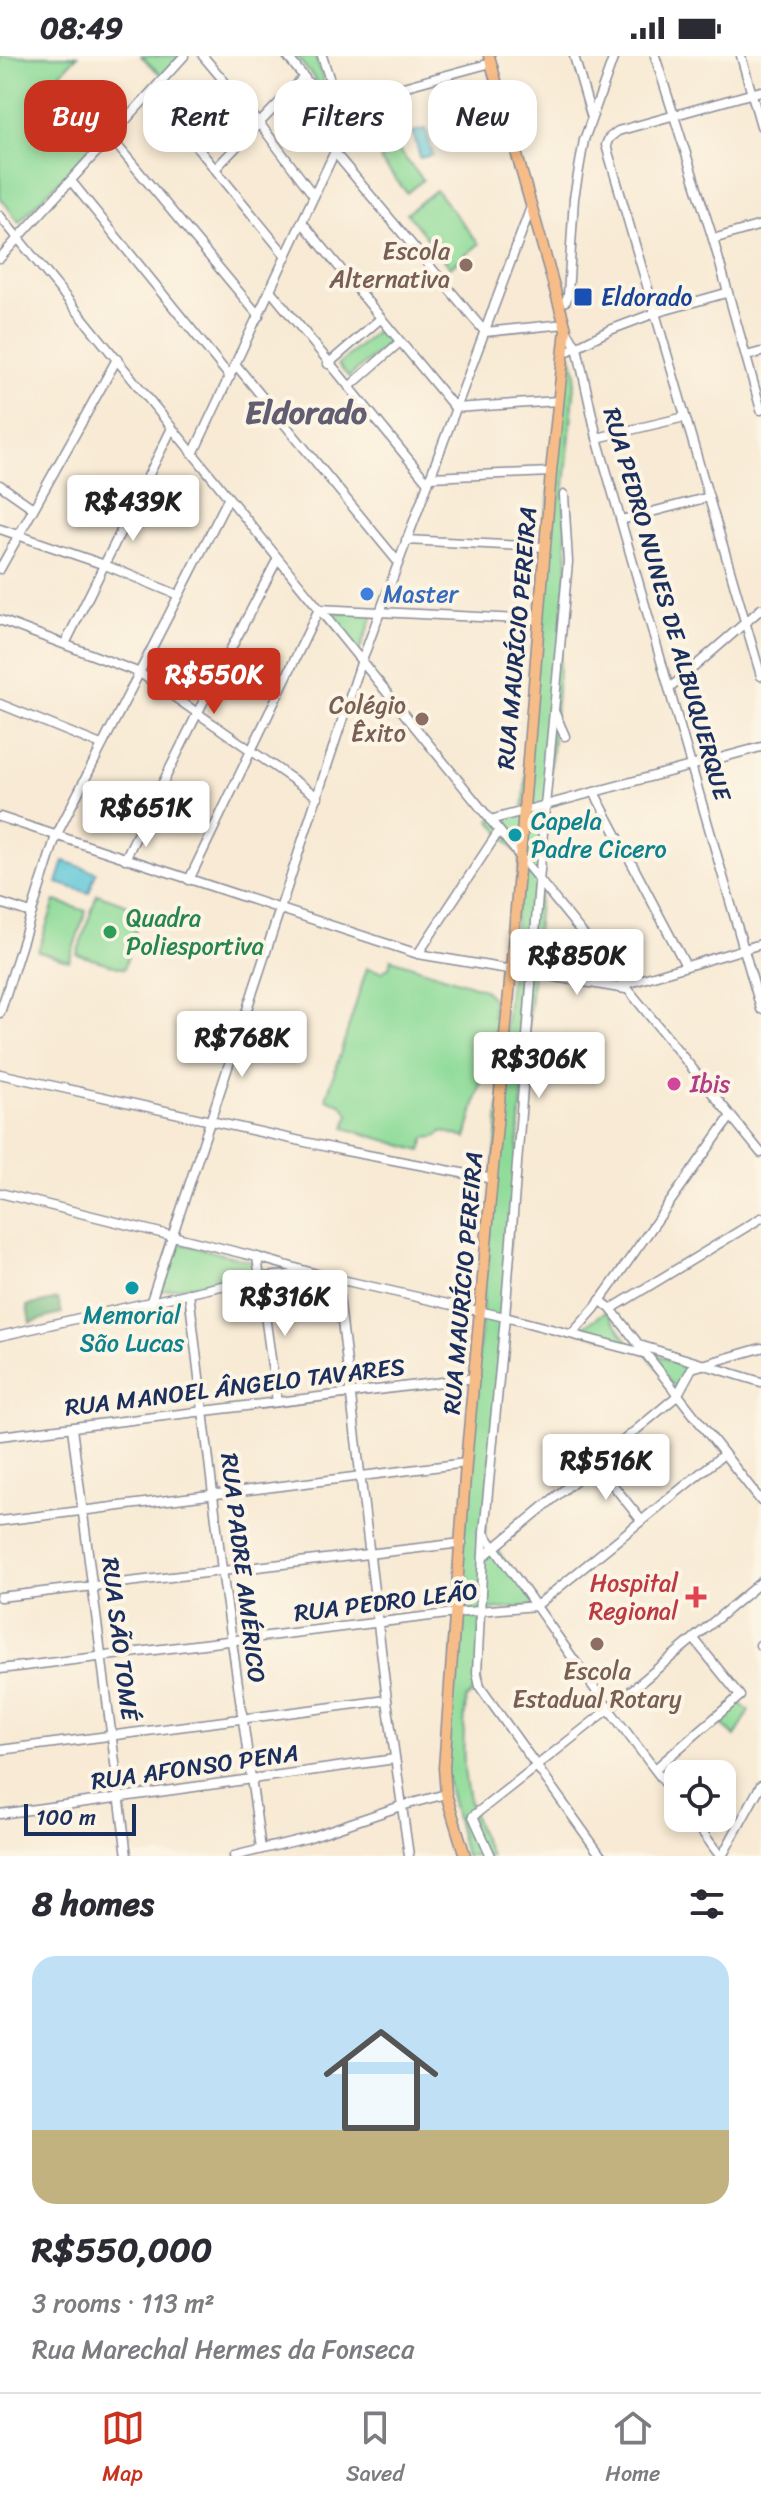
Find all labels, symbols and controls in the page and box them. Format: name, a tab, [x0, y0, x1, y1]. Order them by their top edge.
text: 08:49	[40, 1, 123, 55]
chip: Buy	[24, 80, 127, 152]
chip: Rent	[143, 80, 258, 152]
chip: Filters	[274, 80, 412, 152]
chip: New	[428, 80, 537, 152]
place label: Escola Alternativa	[328, 230, 451, 300]
marker: Escola Alternativa	[457, 256, 475, 274]
place label: Eldorado	[601, 276, 693, 318]
marker: Eldorado	[572, 286, 594, 308]
district label: Eldorado	[245, 384, 367, 441]
street label: RUA PEDRO NUNES DE ALBUQUERQUE	[591, 402, 744, 807]
pin: R$439K	[68, 475, 198, 543]
text: R$439K	[85, 478, 181, 524]
street label: RUA MAURÍCIO PEREIRA	[485, 505, 549, 771]
place label: Master	[383, 573, 459, 615]
marker: Master	[358, 585, 376, 603]
pin: R$550K	[149, 648, 279, 716]
text: R$550K	[165, 651, 263, 697]
place label: Colégio Êxito	[329, 684, 406, 754]
marker: Colégio Êxito	[413, 710, 431, 728]
pin: R$651K	[81, 781, 211, 849]
text: R$651K	[101, 784, 191, 830]
place label: Capela Padre Cicero	[531, 800, 667, 870]
marker: Capela Padre Cicero	[506, 826, 524, 844]
place label: Quadra Poliesportiva	[126, 897, 264, 967]
marker: Quadra Poliesportiva	[101, 923, 119, 941]
pin: R$850K	[512, 929, 642, 997]
text: R$850K	[528, 932, 626, 978]
pin: R$768K	[177, 1011, 307, 1079]
text: R$768K	[195, 1014, 289, 1060]
pin: R$306K	[474, 1032, 604, 1100]
text: R$306K	[492, 1035, 586, 1081]
place label: Ibis	[689, 1063, 730, 1105]
marker: Ibis	[665, 1075, 683, 1093]
street label: RUA MAURÍCIO PEREIRA	[431, 1150, 495, 1416]
pin: R$316K	[220, 1270, 350, 1338]
text: R$316K	[240, 1273, 330, 1319]
marker: Memorial São Lucas	[123, 1279, 141, 1297]
place label: Memorial São Lucas	[80, 1294, 184, 1364]
street label: RUA MANOEL ÂNGELO TAVARES	[63, 1345, 407, 1429]
pin: R$516K	[541, 1434, 671, 1502]
text: R$516K	[561, 1437, 651, 1483]
street label: RUA PADRE AMÉRICO	[208, 1451, 278, 1685]
street label: RUA SÃO TOMÉ	[89, 1555, 151, 1725]
place label: Hospital Regional	[589, 1562, 679, 1632]
street label: RUA PEDRO LEÃO	[292, 1570, 480, 1634]
marker: Hospital Regional	[685, 1586, 707, 1608]
marker: Escola Estadual Rotary	[588, 1635, 606, 1653]
place label: Escola Estadual Rotary	[512, 1650, 682, 1720]
street label: RUA AFONSO PENA	[89, 1732, 301, 1802]
map controls	[664, 1760, 736, 1832]
button: locate	[664, 1760, 736, 1832]
text: 100 m	[36, 1798, 96, 1837]
scale bar	[24, 1800, 136, 1836]
text: 8 homes	[32, 1874, 154, 1934]
icon: filters	[685, 1882, 729, 1926]
icon: home	[309, 2008, 453, 2152]
text: R$550,000	[32, 2220, 212, 2280]
text: 3 rooms · 113 m²	[32, 2280, 215, 2326]
text: Rua Marechal Hermes da Fonseca	[32, 2326, 414, 2372]
tab: Map	[101, 2406, 145, 2493]
tab: Saved	[346, 2406, 404, 2493]
tab: Home	[605, 2406, 660, 2493]

